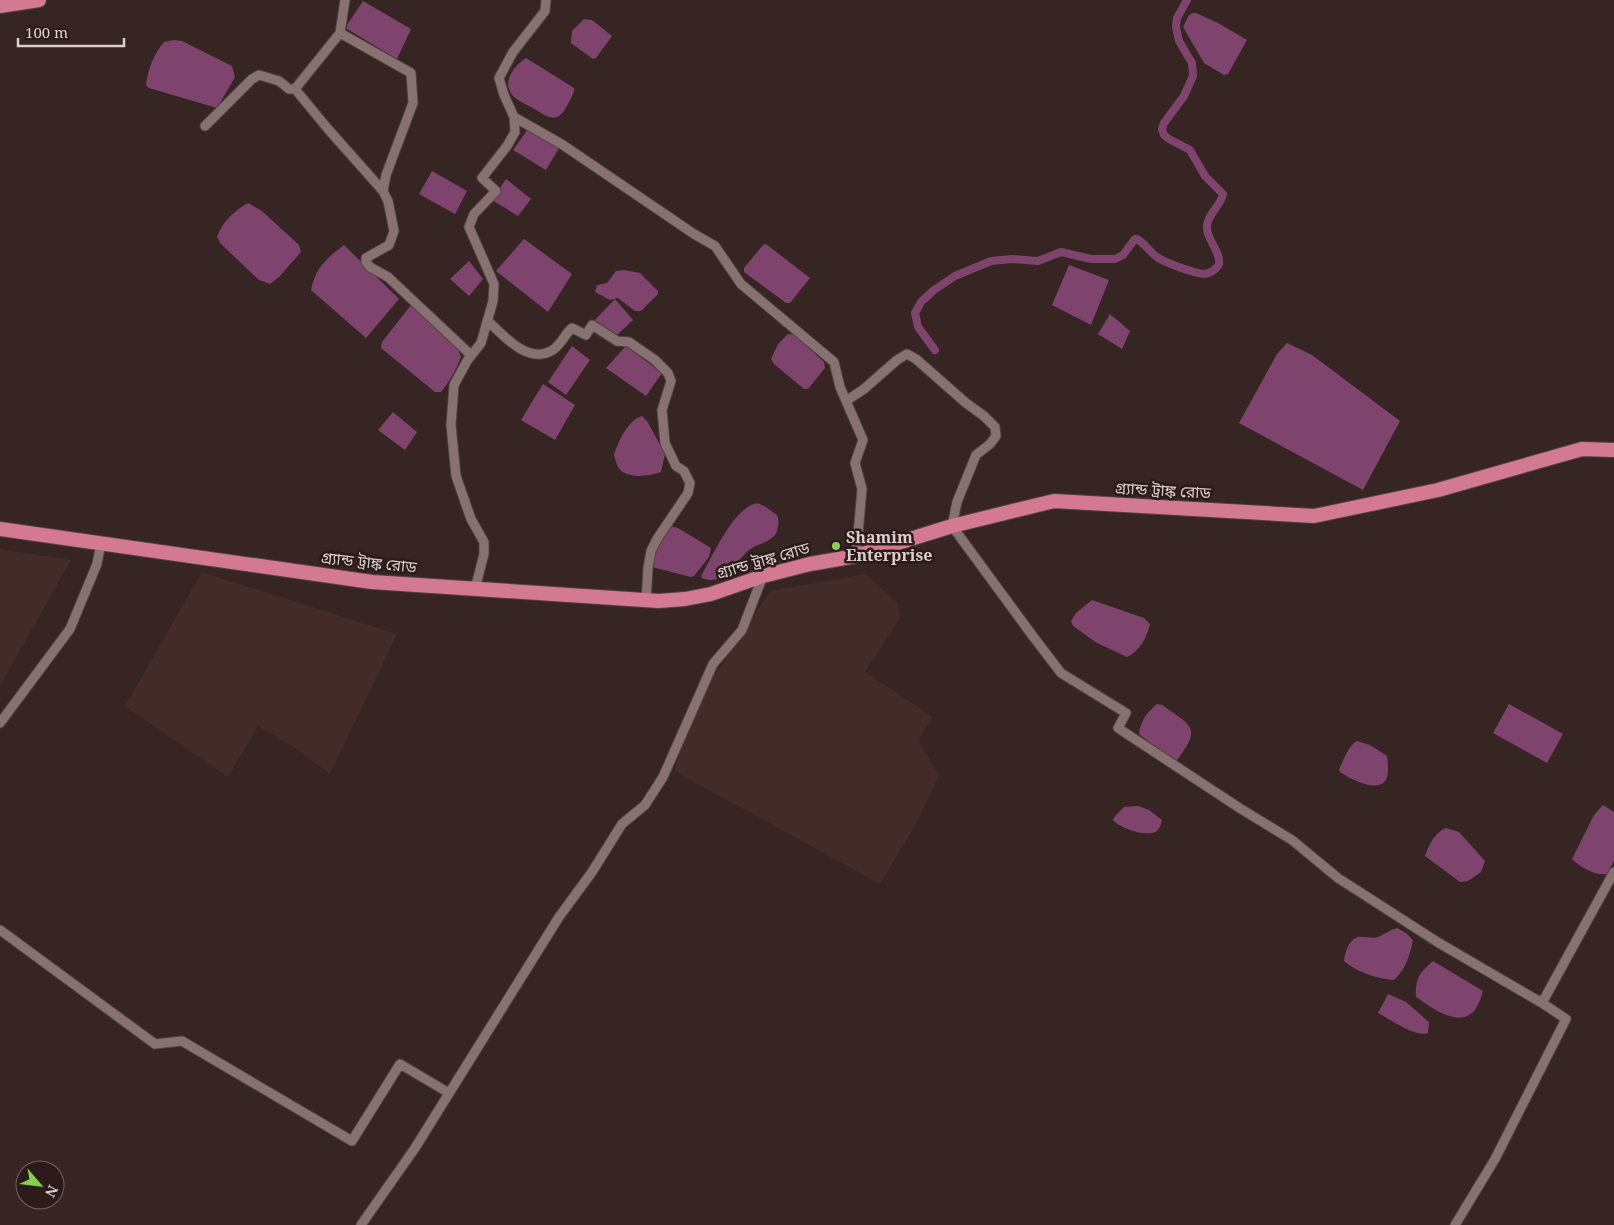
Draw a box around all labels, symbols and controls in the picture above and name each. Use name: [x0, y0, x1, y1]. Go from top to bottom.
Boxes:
scale bar: [18, 15, 124, 47]
text: 100 m: [25, 22, 68, 42]
street label: গ্র্যান্ড ট্রাঙ্ক রোড: [1115, 477, 1212, 504]
place label: Shamim Enterprise: [846, 526, 932, 566]
street label: গ্র্যান্ড ট্রাঙ্ক রোড: [714, 536, 813, 584]
marker: Shamim Enterprise: [830, 540, 842, 552]
street label: গ্র্যান্ড ট্রাঙ্ক রোড: [320, 546, 418, 578]
north arrow: [15, 1160, 65, 1210]
text: N: [41, 1182, 63, 1201]

